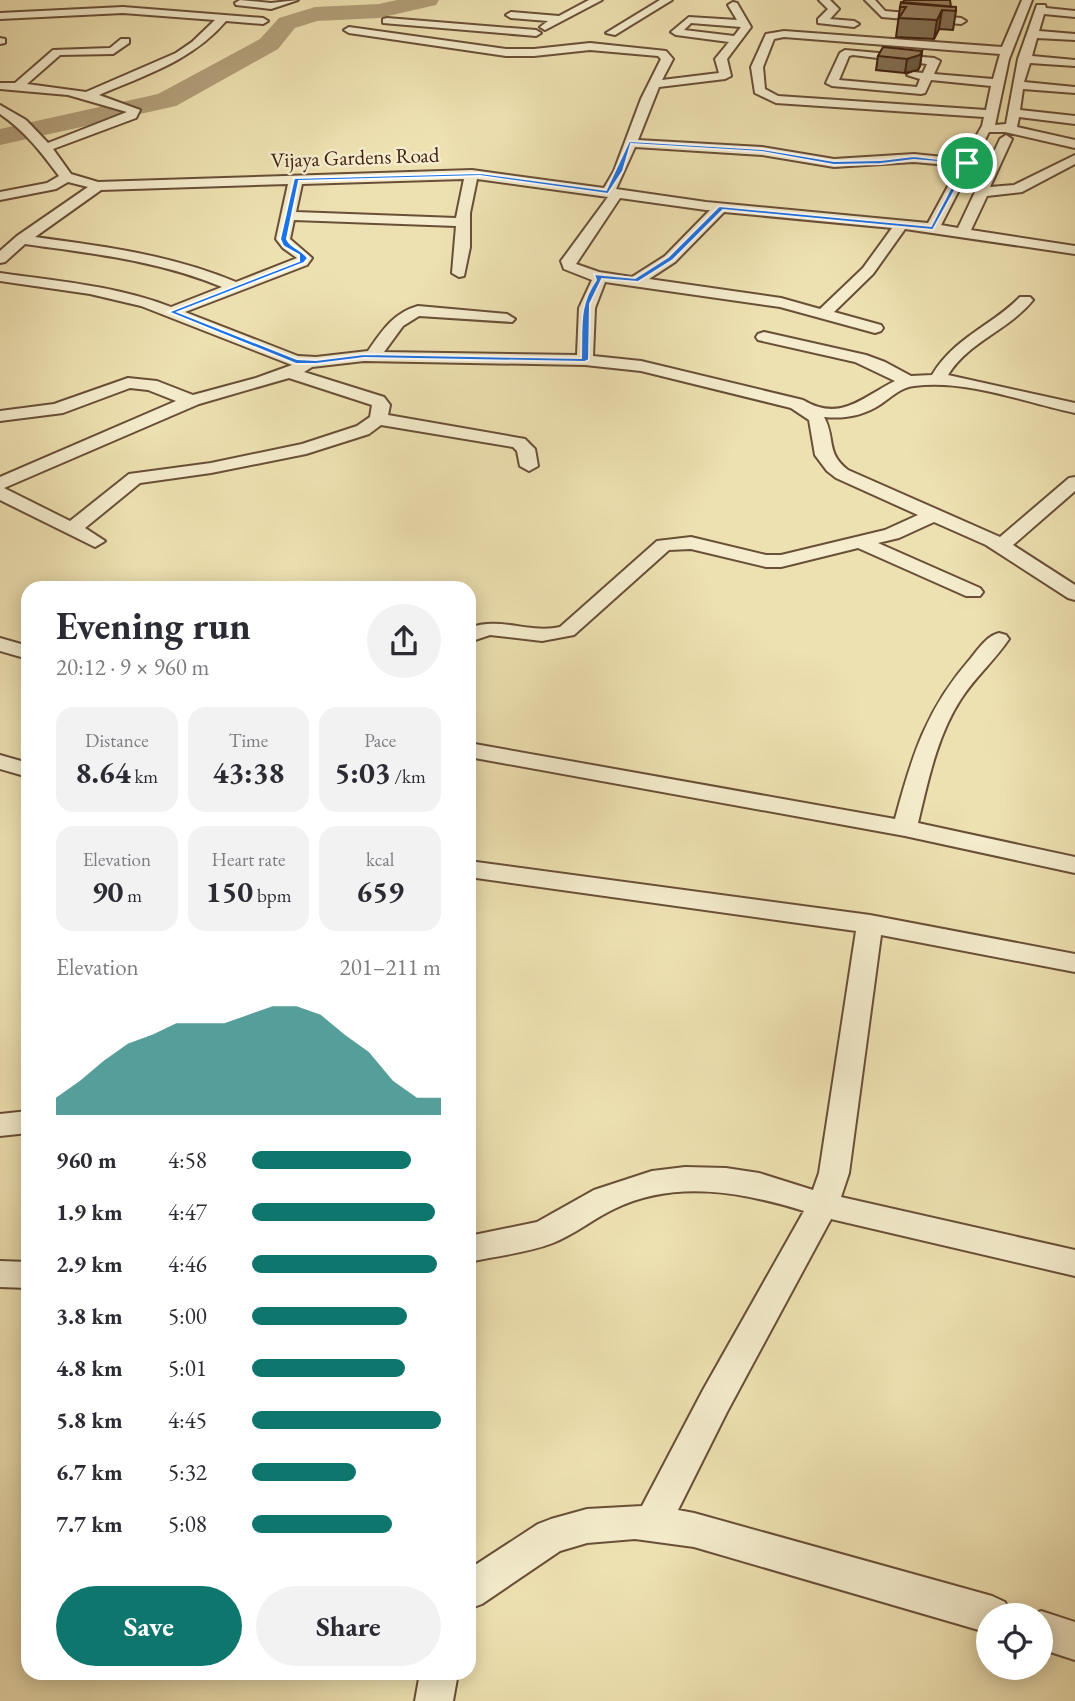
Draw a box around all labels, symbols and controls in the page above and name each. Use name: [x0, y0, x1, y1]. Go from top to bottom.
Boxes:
pin: [937, 133, 997, 193]
street label: Vijaya Gardens Road: [270, 141, 440, 173]
icon: arrive: [948, 144, 986, 182]
text: Evening run: [56, 601, 251, 650]
button: share: [367, 604, 441, 678]
text: 20:12 · 9 × 960 m: [56, 652, 209, 682]
text: Distance: [85, 728, 149, 753]
text: Time: [229, 728, 268, 753]
text: Pace: [364, 728, 396, 753]
text: 8.64: [76, 753, 131, 792]
text: 43:38: [213, 753, 284, 792]
text: 5:03: [335, 753, 391, 792]
text: km: [131, 764, 158, 789]
text: /km: [391, 764, 426, 789]
text: Elevation: [83, 847, 151, 872]
text: Heart rate: [212, 847, 285, 872]
text: kcal: [366, 847, 394, 872]
text: 90: [92, 872, 123, 911]
text: 150: [206, 872, 253, 911]
text: 659: [356, 872, 404, 911]
text: m: [123, 883, 142, 908]
text: bpm: [253, 883, 291, 908]
text: Elevation: [56, 952, 139, 982]
text: 201–211 m: [340, 952, 441, 982]
text: 960 m: [56, 1145, 117, 1175]
text: 4:58: [168, 1145, 207, 1175]
text: 1.9 km: [56, 1197, 123, 1227]
text: 4:47: [168, 1197, 207, 1227]
text: 2.9 km: [56, 1249, 123, 1279]
text: 4:46: [168, 1249, 207, 1279]
text: 3.8 km: [56, 1301, 123, 1331]
text: 5:00: [168, 1301, 207, 1331]
text: 4.8 km: [56, 1353, 123, 1383]
text: 5:01: [168, 1353, 207, 1383]
text: 5.8 km: [56, 1405, 123, 1435]
text: 4:45: [168, 1405, 207, 1435]
text: 6.7 km: [56, 1457, 123, 1487]
text: 5:32: [168, 1457, 207, 1487]
text: 7.7 km: [56, 1509, 123, 1539]
text: 5:08: [168, 1509, 207, 1539]
button: Save: [56, 1586, 242, 1666]
button: Share: [256, 1586, 441, 1666]
map controls: [976, 1603, 1053, 1680]
button: locate: [976, 1603, 1053, 1680]

